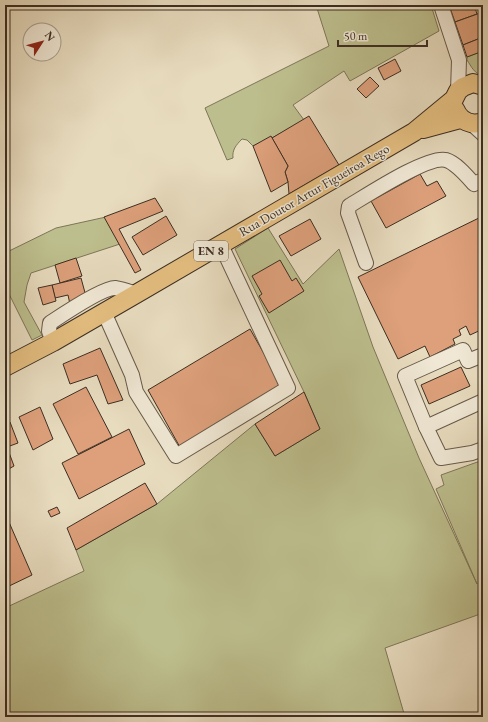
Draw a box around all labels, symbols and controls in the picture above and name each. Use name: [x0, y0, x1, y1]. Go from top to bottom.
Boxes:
north arrow: [22, 22, 62, 62]
scale bar: [338, 22, 427, 48]
text: N: [42, 28, 58, 44]
text: 50 m: [344, 28, 368, 44]
street label: Rua Doutor Artur Figueiroa Rego: [236, 140, 392, 240]
road number: EN 8: [194, 241, 228, 261]

